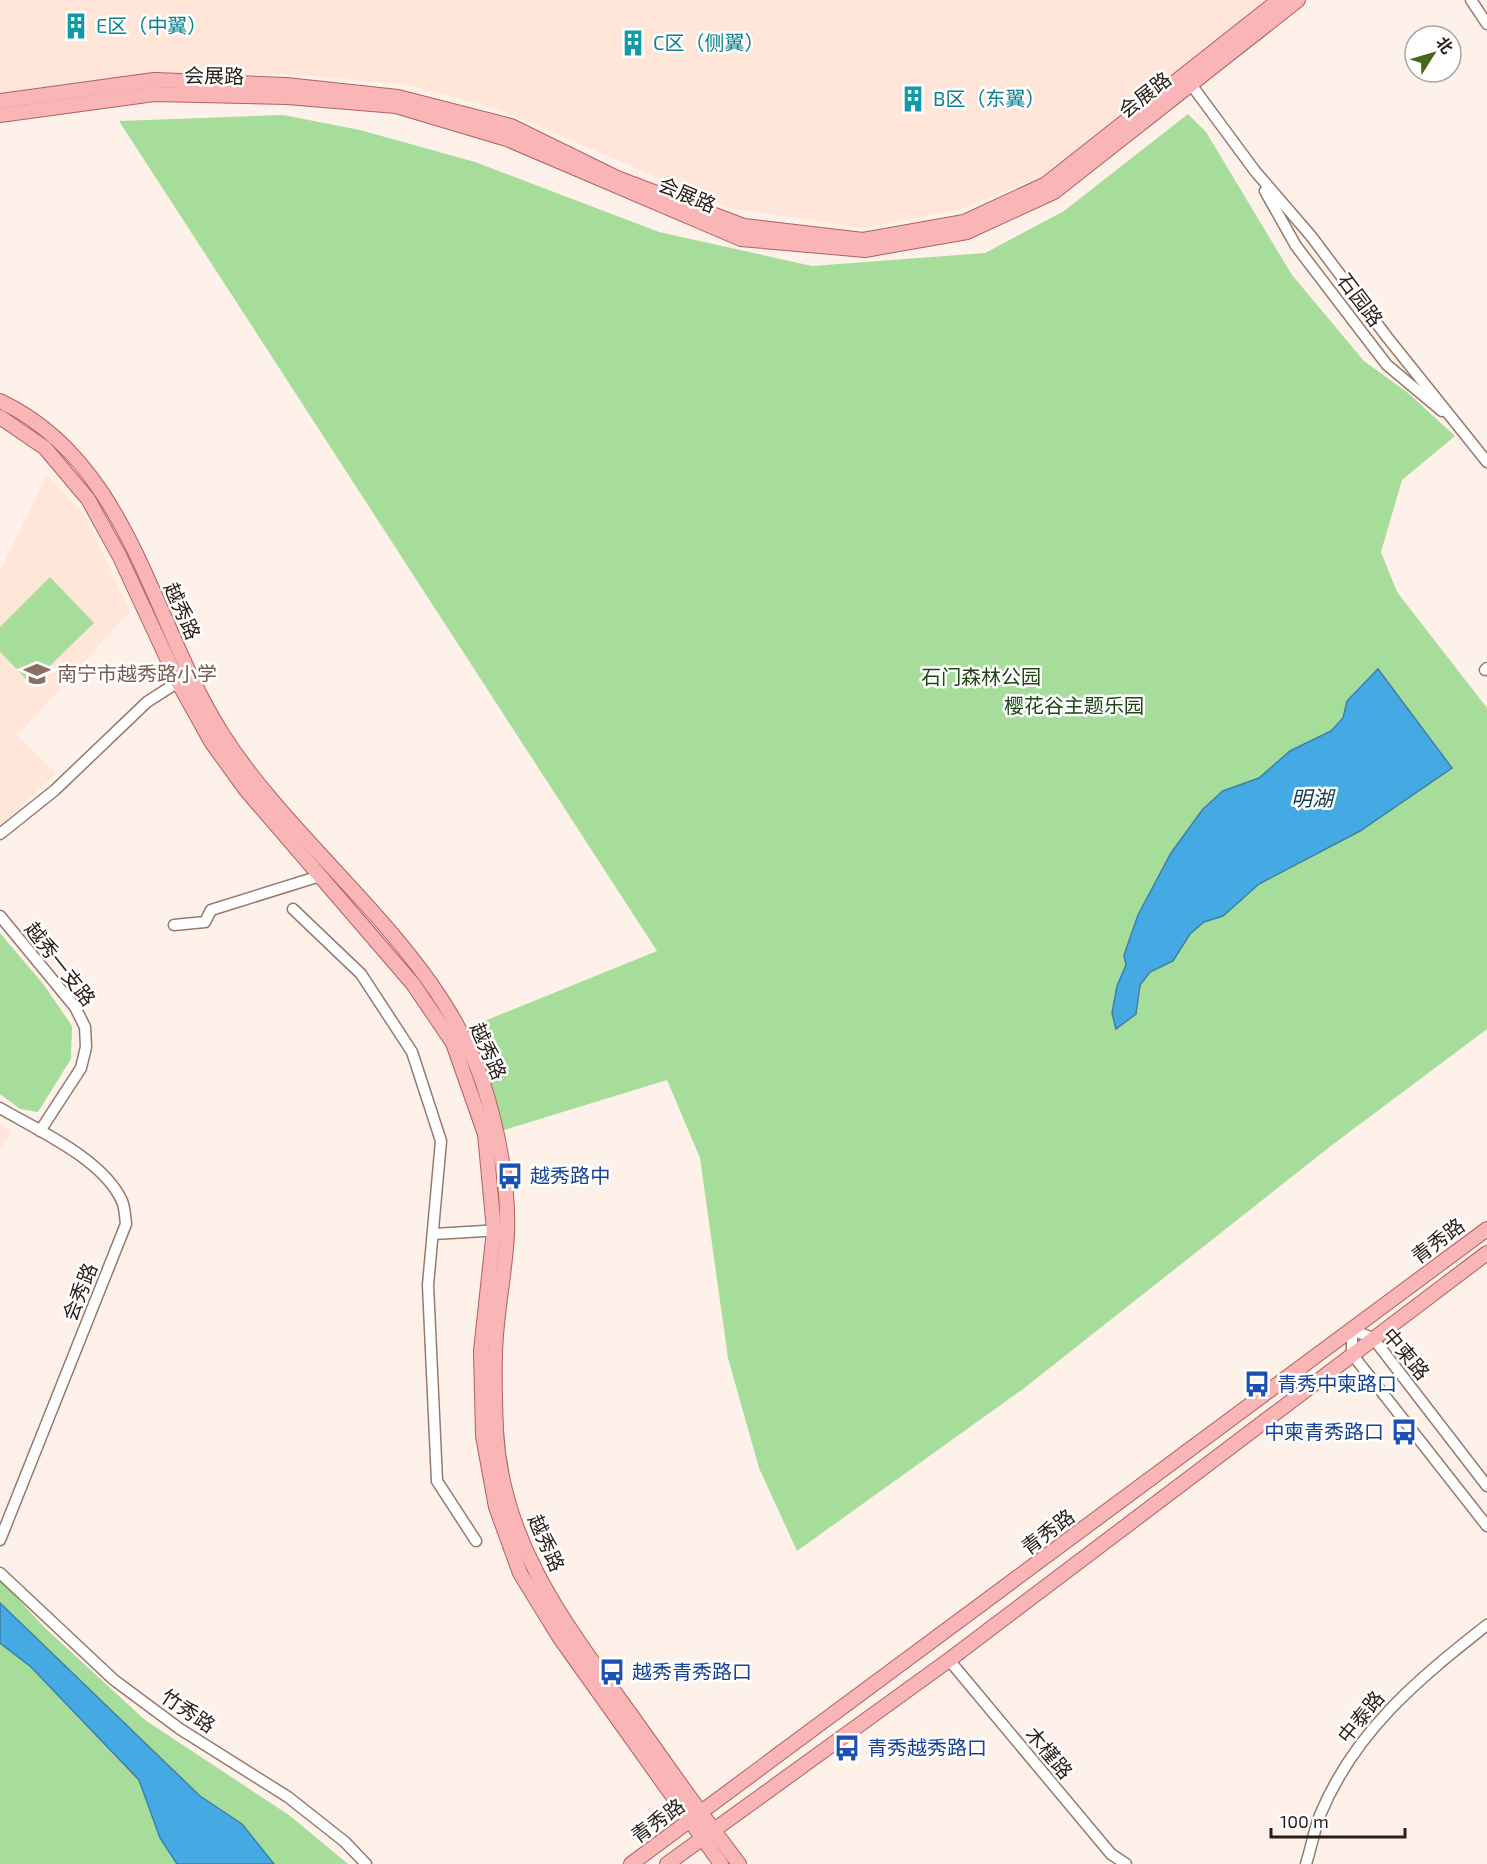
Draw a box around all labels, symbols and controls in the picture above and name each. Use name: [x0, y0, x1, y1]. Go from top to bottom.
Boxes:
building icon: E区（中翼）: [61, 11, 91, 41]
place label: E区（中翼）: [96, 13, 207, 37]
north arrow: [1403, 24, 1463, 84]
building icon: C区（侧翼）: [618, 28, 648, 58]
place label: C区（侧翼）: [653, 30, 764, 54]
text: 北: [1433, 33, 1458, 57]
street label: 会展路: [184, 62, 244, 88]
street label: 会展路: [1113, 66, 1175, 122]
building icon: B区（东翼）: [898, 84, 928, 114]
place label: B区（东翼）: [933, 86, 1045, 110]
street label: 会展路: [655, 171, 720, 217]
street label: 石园路: [1333, 268, 1388, 331]
street label: 越秀路: [160, 578, 206, 643]
school or university icon: 南宁市越秀路小学: [22, 659, 52, 689]
place label: 南宁市越秀路小学: [57, 661, 217, 685]
park label: 石门森林公园: [921, 664, 1041, 688]
park label: 樱花谷主题乐园: [1004, 693, 1144, 717]
water label: 明湖: [1291, 785, 1336, 810]
street label: 越秀一支路: [21, 917, 101, 1010]
street label: 越秀路: [466, 1018, 512, 1083]
bus stop icon: 越秀路中: [495, 1161, 525, 1191]
place label: 越秀路中: [530, 1163, 610, 1187]
street label: 青秀路: [1406, 1213, 1469, 1268]
street label: 会秀路: [57, 1259, 101, 1324]
street label: 中柬路: [1378, 1323, 1435, 1384]
bus stop icon: 青秀中柬路口: [1242, 1369, 1272, 1399]
place label: 青秀中柬路口: [1277, 1371, 1397, 1395]
bus stop icon: 中柬青秀路口: [1389, 1417, 1419, 1447]
place label: 中柬青秀路口: [1264, 1419, 1384, 1443]
street label: 青秀路: [1016, 1504, 1079, 1559]
street label: 越秀路: [524, 1510, 570, 1575]
bus stop icon: 越秀青秀路口: [597, 1657, 627, 1687]
place label: 越秀青秀路口: [632, 1659, 752, 1683]
street label: 竹秀路: [157, 1683, 220, 1737]
street label: 中泰路: [1332, 1686, 1388, 1747]
street label: 木槿路: [1021, 1722, 1078, 1783]
bus stop icon: 青秀越秀路口: [832, 1733, 862, 1763]
place label: 青秀越秀路口: [867, 1735, 987, 1759]
street label: 青秀路: [626, 1793, 689, 1848]
scale bar: [1271, 1801, 1404, 1839]
text: 100 m: [1280, 1810, 1329, 1832]

